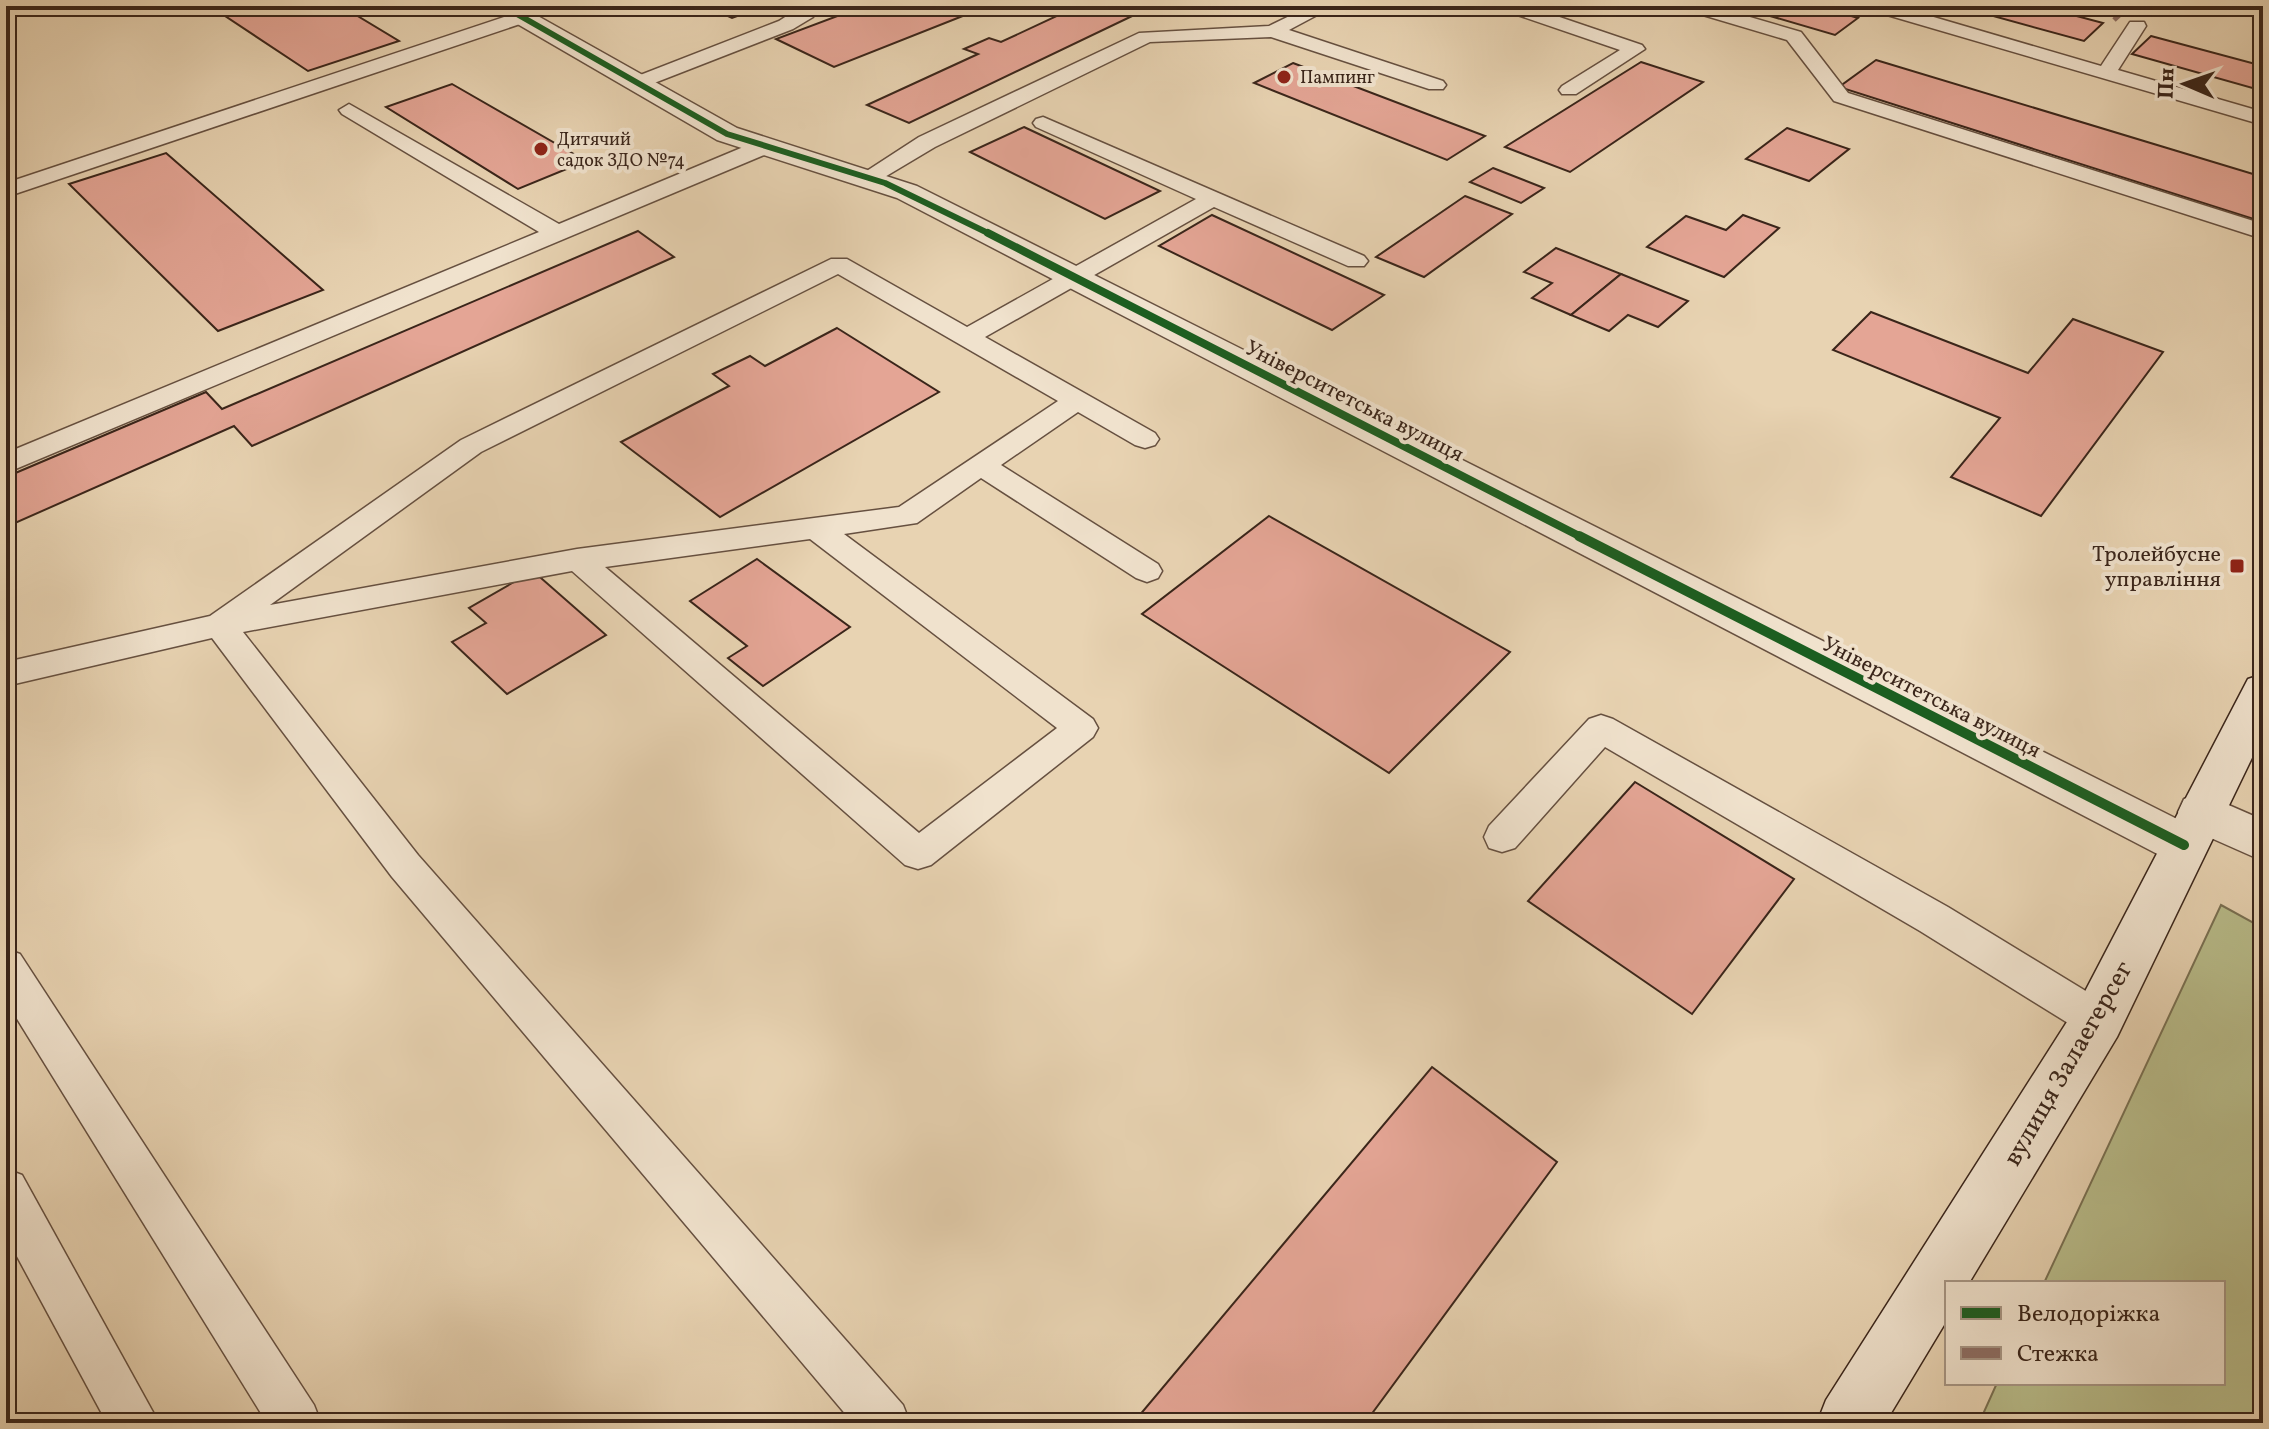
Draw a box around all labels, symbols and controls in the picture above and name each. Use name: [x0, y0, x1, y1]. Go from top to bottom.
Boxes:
north arrow: [2145, 44, 2225, 124]
place label: Пампинг: [1300, 66, 1375, 91]
text: Пн: [2151, 67, 2184, 100]
marker: Пампинг: [1275, 68, 1293, 86]
place label: Дитячий садок ЗДО №74: [557, 128, 685, 174]
marker: Дитячий садок ЗДО №74: [532, 140, 550, 158]
street label: Університетська вулиця: [1239, 333, 1469, 471]
place label: Тролейбусне управління: [2092, 540, 2221, 596]
marker: Тролейбусне управління: [2228, 557, 2246, 575]
street label: Університетська вулиця: [1816, 629, 2046, 767]
street label: вулиця Залаегерсег: [1995, 955, 2142, 1173]
legend: [1945, 1281, 2225, 1385]
text: Велодоріжка: [2017, 1298, 2160, 1332]
text: Стежка: [2017, 1338, 2099, 1372]

